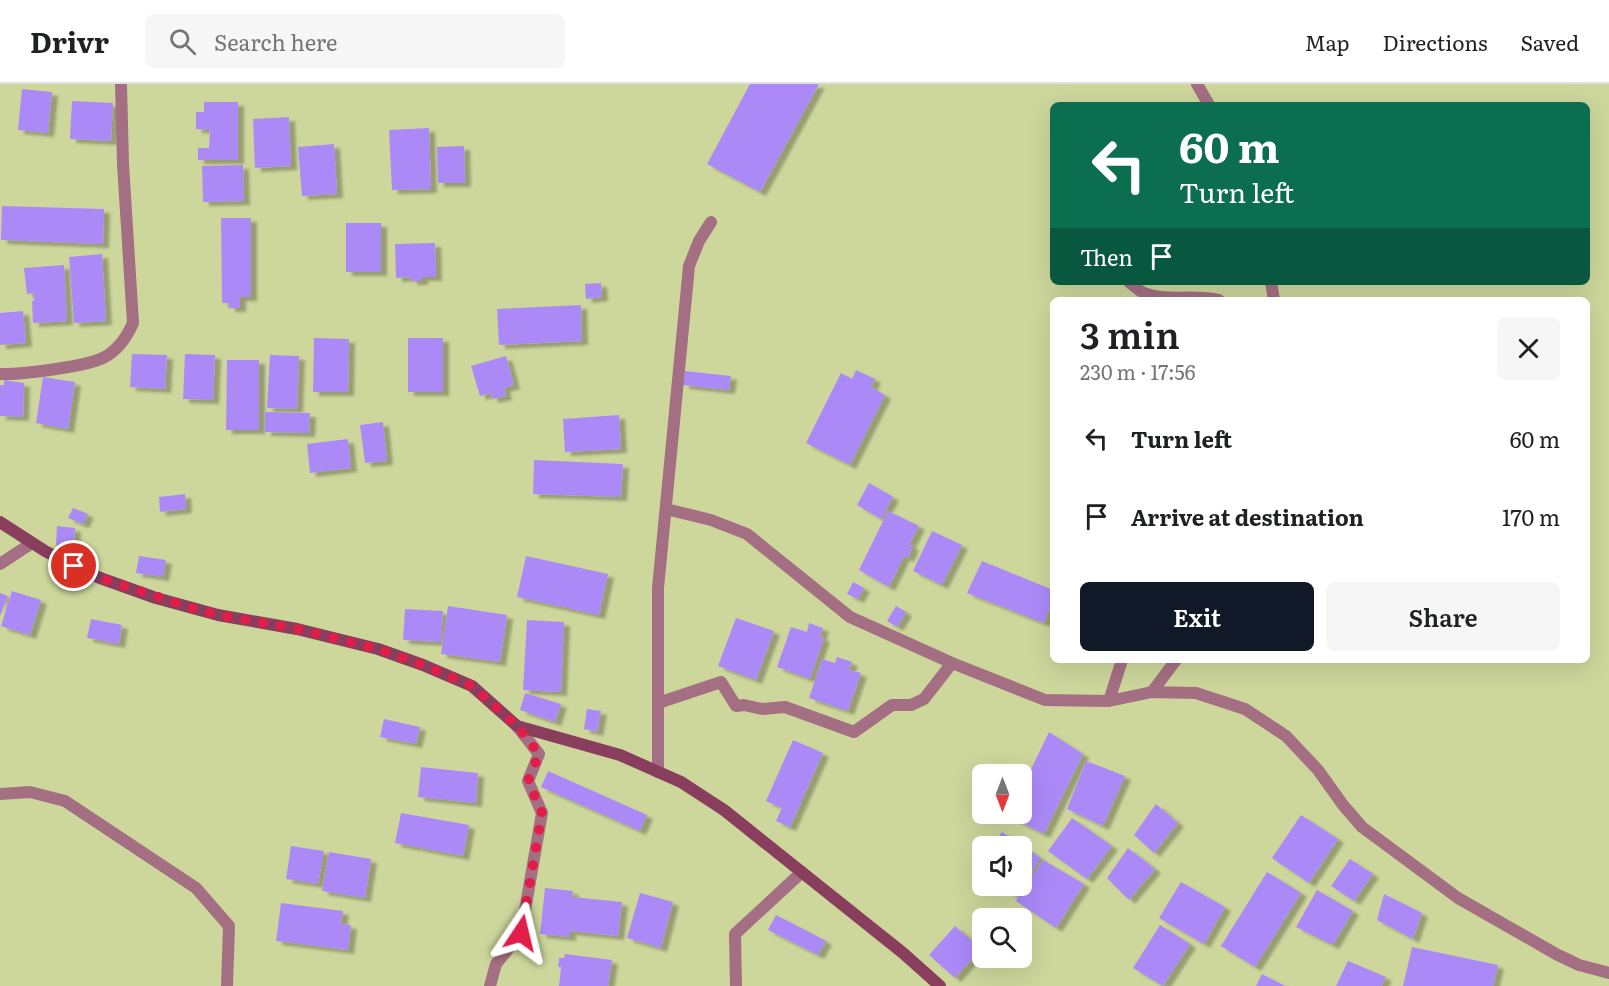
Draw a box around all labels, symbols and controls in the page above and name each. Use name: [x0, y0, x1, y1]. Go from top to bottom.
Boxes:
search box: [145, 14, 565, 68]
text: Drivr: [30, 20, 109, 62]
icon: search: [166, 25, 199, 58]
text: Search here: [214, 25, 337, 58]
text: Map: [1305, 26, 1350, 57]
text: Directions: [1383, 26, 1488, 57]
text: Saved: [1521, 26, 1579, 57]
text: 60 m: [1179, 114, 1280, 176]
icon: left: [1080, 126, 1158, 204]
text: Turn left: [1179, 171, 1294, 211]
text: Then: [1080, 240, 1133, 273]
icon: arrive: [1145, 240, 1178, 273]
text: 3 min: [1080, 307, 1180, 360]
button: close: [1497, 317, 1560, 380]
text: 230 m · 17:56: [1080, 356, 1195, 386]
icon: left: [1080, 422, 1113, 455]
text: Turn left: [1131, 422, 1232, 455]
text: 60 m: [1510, 422, 1560, 455]
icon: arrive: [1080, 500, 1113, 533]
text: Arrive at destination: [1131, 500, 1364, 533]
text: 170 m: [1502, 500, 1560, 533]
pin: [48, 540, 99, 591]
icon: arrive: [57, 549, 90, 582]
button: Exit: [1080, 582, 1314, 651]
button: Share: [1326, 582, 1560, 651]
north arrow: [972, 764, 1032, 824]
map controls: [972, 764, 1032, 968]
button: sound: [972, 836, 1032, 896]
position arrow: [489, 901, 553, 965]
button: search: [972, 908, 1032, 968]

